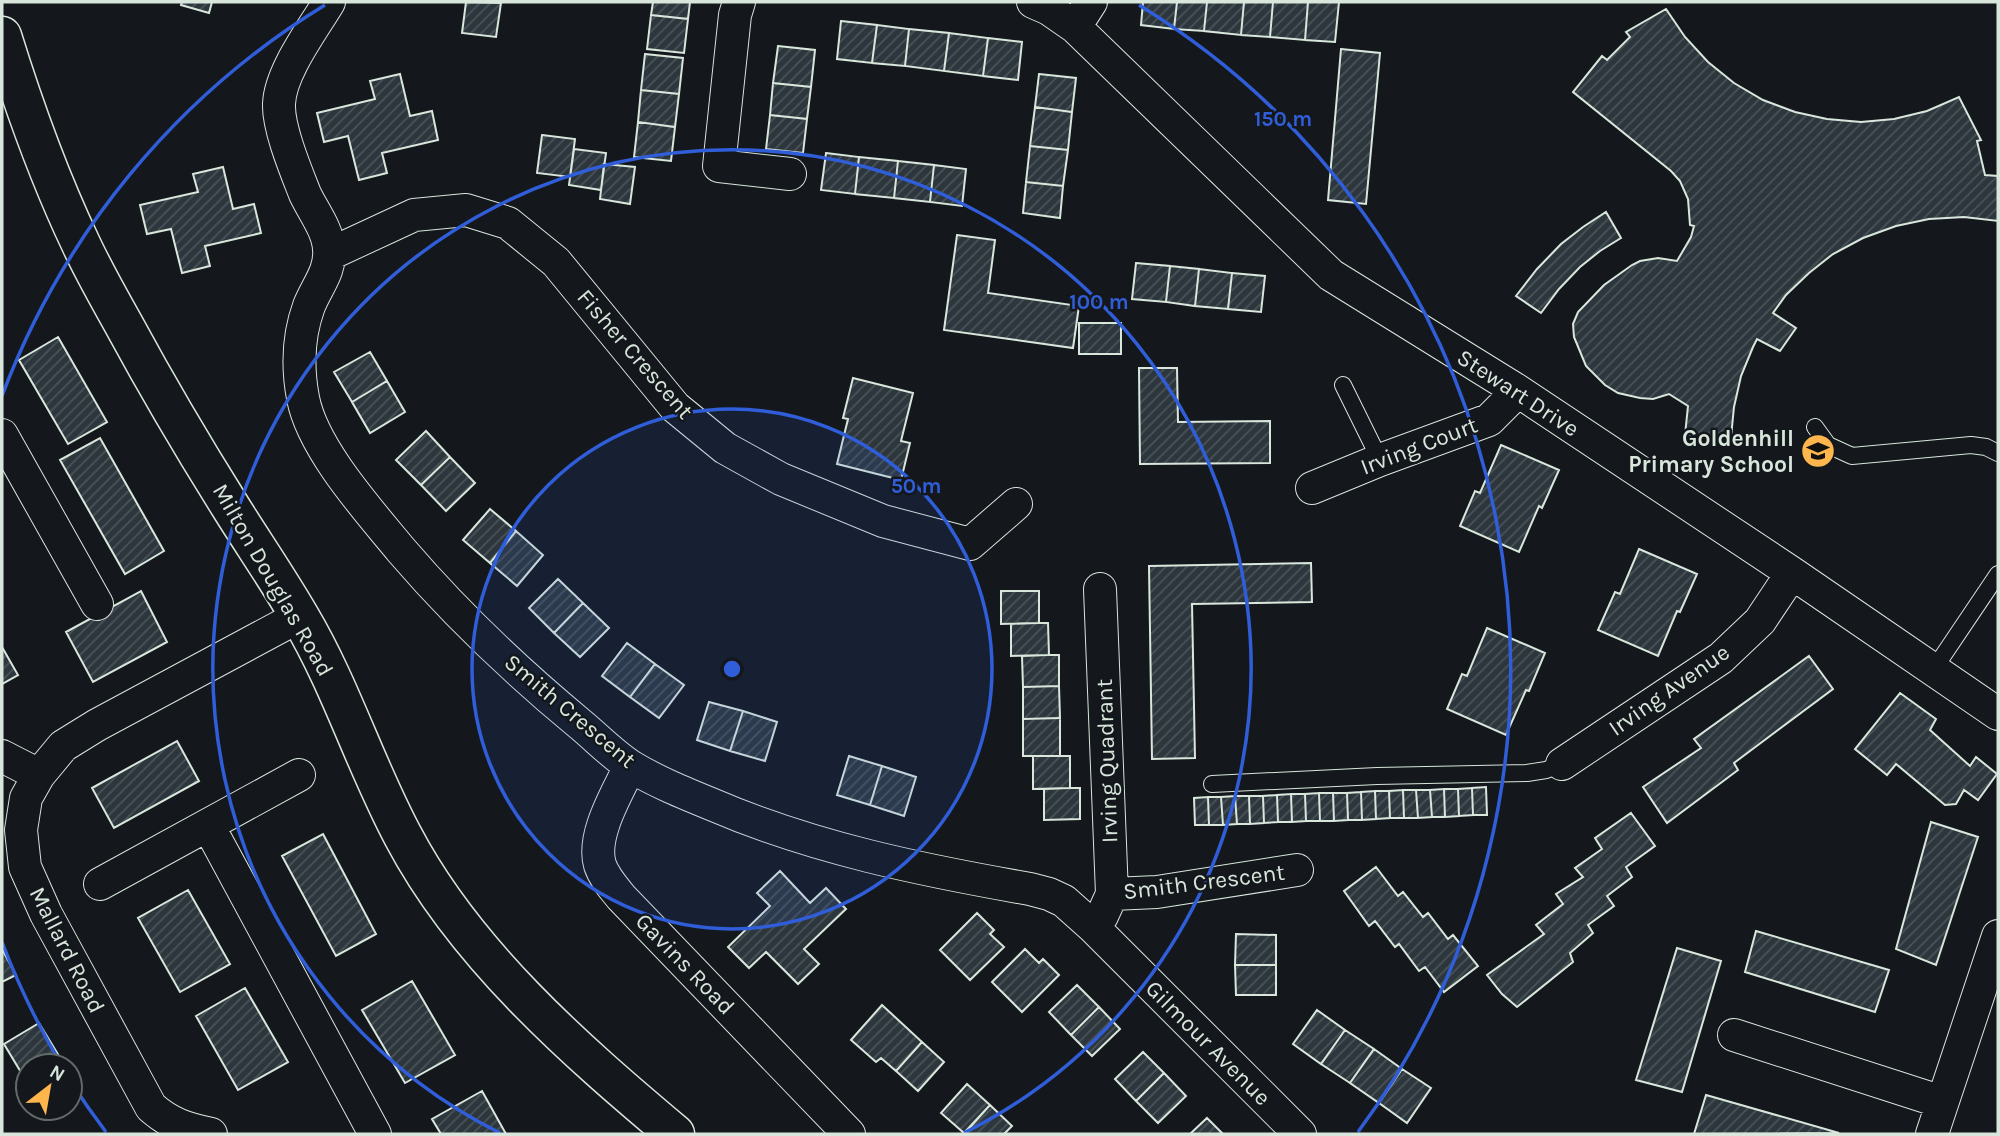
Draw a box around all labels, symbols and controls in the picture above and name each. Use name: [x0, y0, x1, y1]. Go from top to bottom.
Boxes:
text: 150 m: [1254, 107, 1312, 131]
street label: Fisher Crescent: [571, 284, 699, 425]
text: 100 m: [1069, 290, 1129, 314]
street label: Stewart Drive: [1452, 344, 1584, 442]
street label: Irving Court: [1357, 411, 1482, 481]
place label: Goldenhill Primary School: [1628, 425, 1794, 478]
school or university icon: Goldenhill Primary School: [1799, 432, 1837, 470]
text: 50 m: [891, 474, 941, 498]
street label: Milton Douglas Road: [207, 479, 339, 681]
street label: Irving Avenue: [1603, 638, 1735, 742]
street label: Smith Crescent: [499, 648, 641, 774]
centre of rings: [720, 657, 744, 681]
street label: Irving Quadrant: [1091, 678, 1123, 844]
street label: Smith Crescent: [1122, 859, 1287, 905]
street label: Mallard Road: [24, 882, 110, 1018]
street label: Gavins Road: [630, 908, 740, 1020]
street label: Gilmour Avenue: [1140, 975, 1276, 1111]
north arrow: [14, 1052, 84, 1122]
text: N: [46, 1060, 69, 1086]

